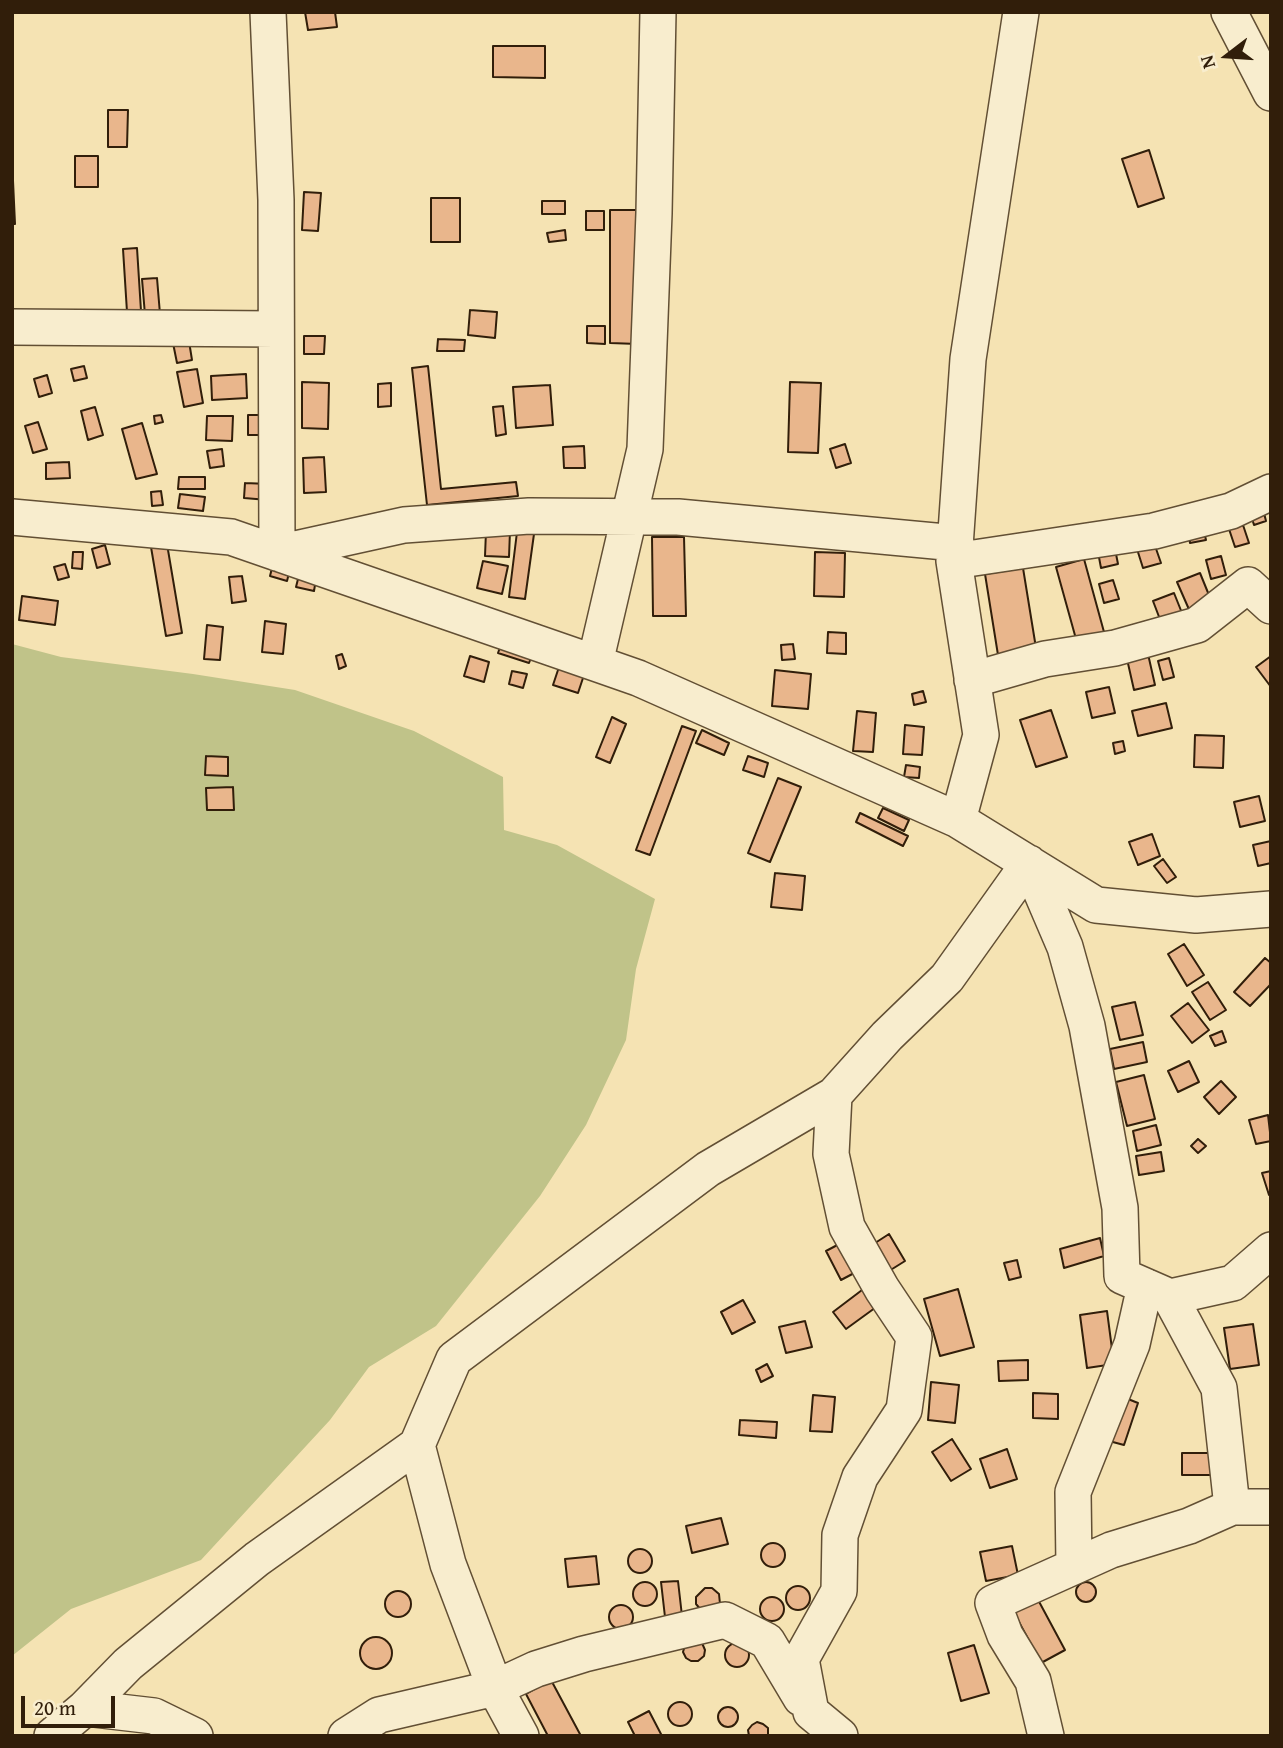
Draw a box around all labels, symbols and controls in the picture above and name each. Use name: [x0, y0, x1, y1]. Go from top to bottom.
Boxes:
north arrow: [1192, 21, 1262, 91]
text: N: [1192, 52, 1222, 72]
scale bar: [24, 1682, 119, 1726]
text: 20 m: [34, 1692, 76, 1723]

